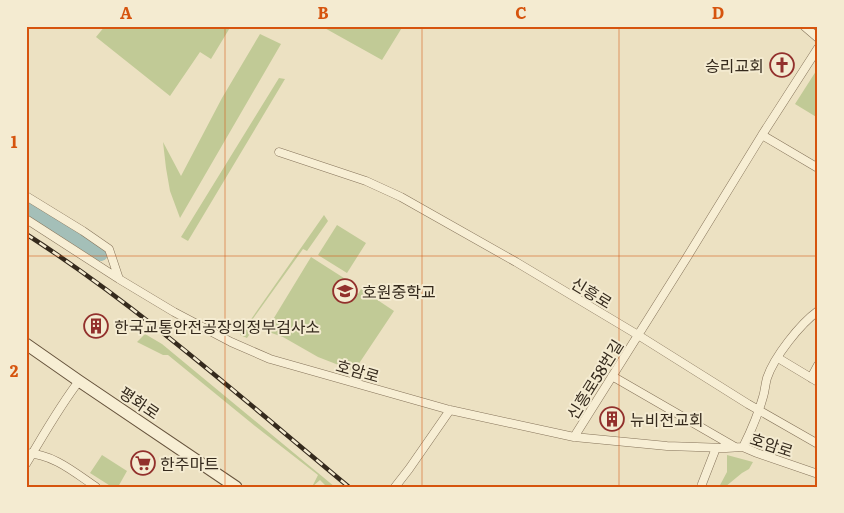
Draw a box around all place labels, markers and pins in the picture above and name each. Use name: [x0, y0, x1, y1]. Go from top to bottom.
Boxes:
church icon: 승리교회: [769, 52, 795, 78]
place label: 승리교회: [705, 53, 764, 77]
school or university icon: 호원중학교: [332, 278, 358, 304]
place label: 호원중학교: [362, 279, 436, 303]
building icon: 한국교통안전공장의정부검사소: [83, 313, 109, 339]
place label: 한국교통안전공장의정부검사소: [114, 314, 320, 338]
building icon: 뉴비전교회: [599, 406, 625, 432]
place label: 뉴비전교회: [630, 407, 704, 431]
supermarket icon: 한주마트: [130, 450, 156, 476]
place label: 한주마트: [160, 451, 219, 475]

